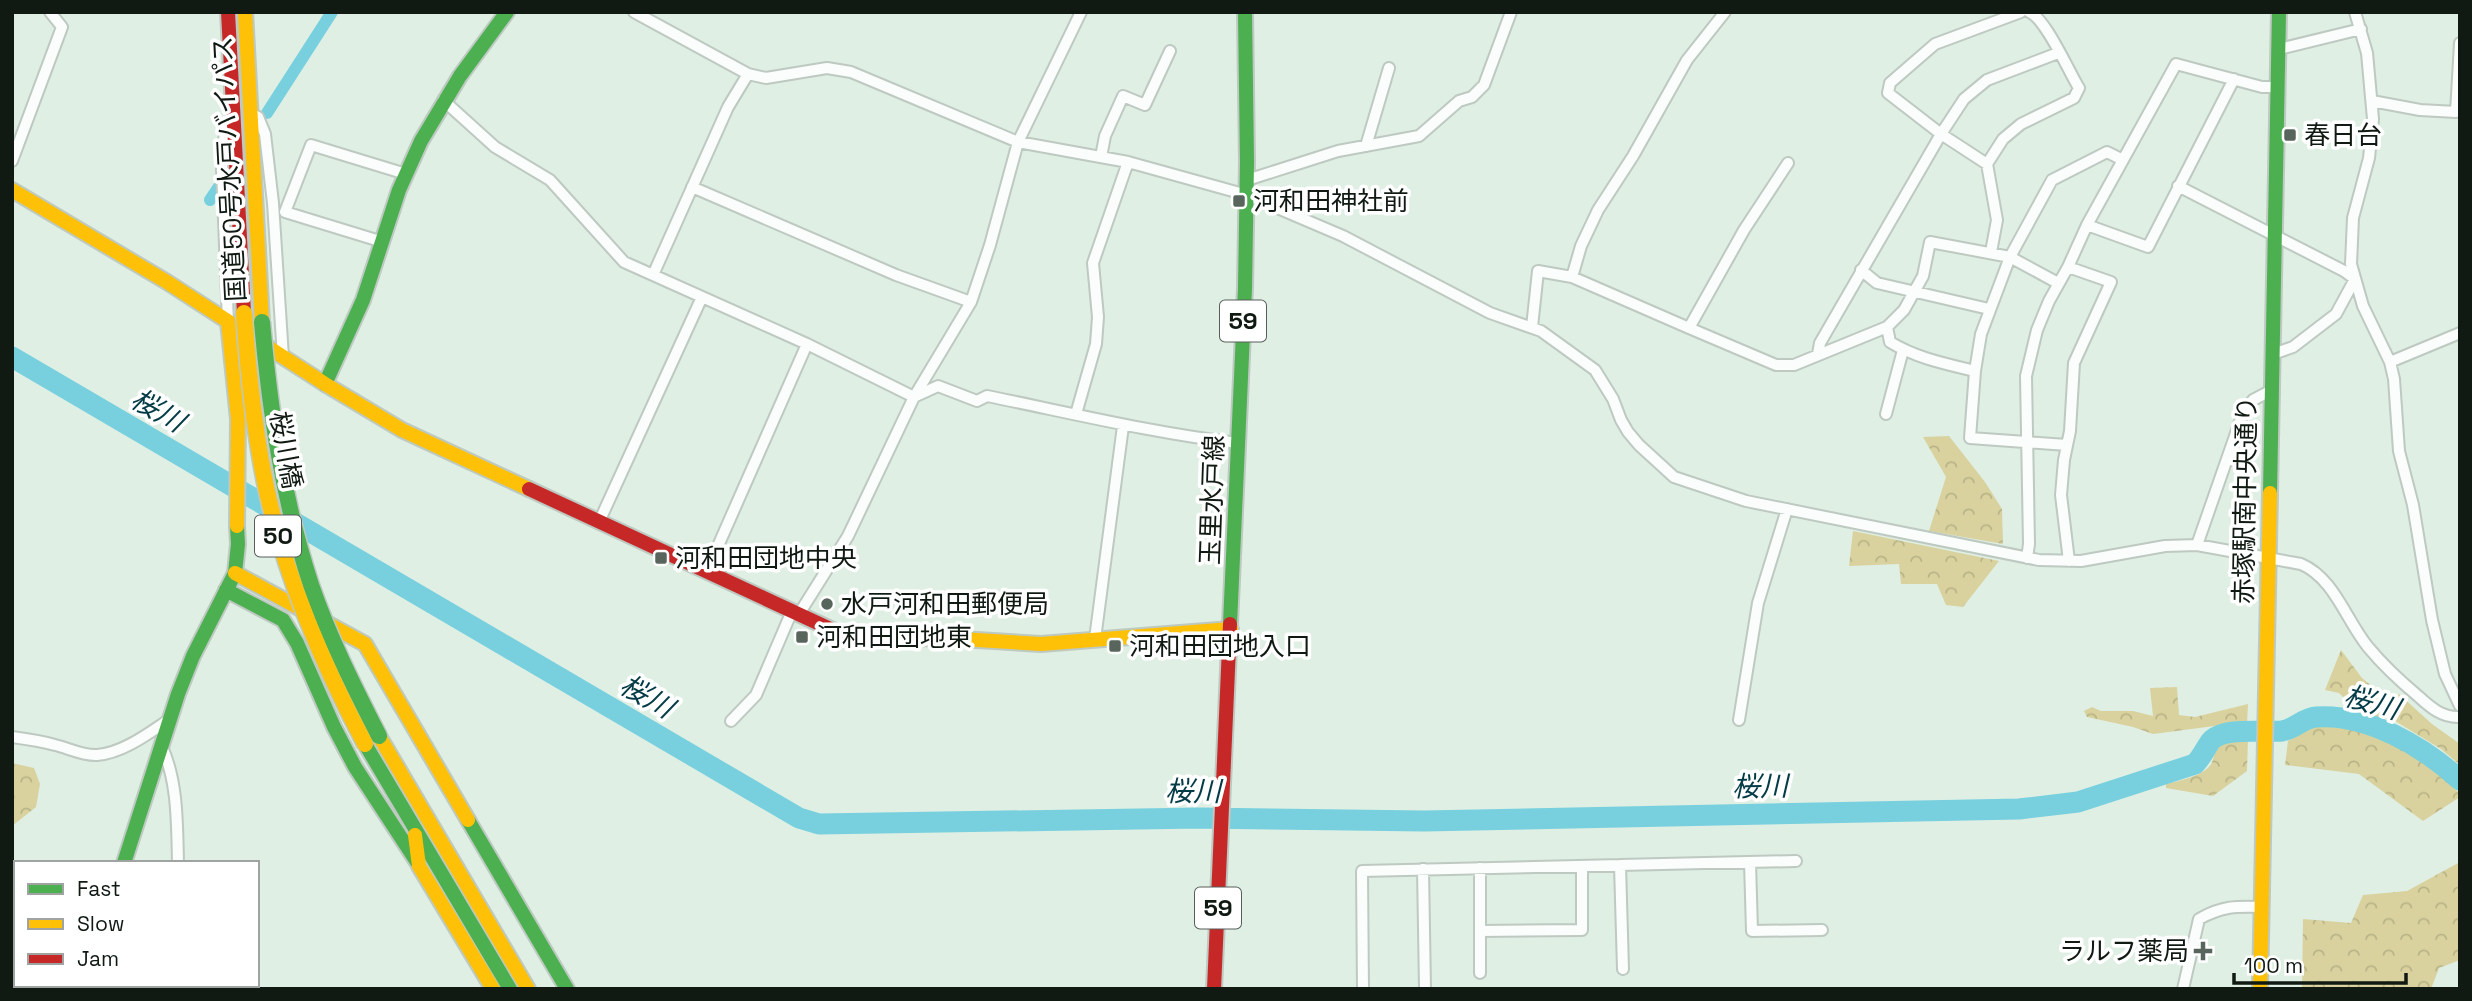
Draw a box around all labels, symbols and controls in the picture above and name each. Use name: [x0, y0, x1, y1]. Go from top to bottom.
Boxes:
street label: 国道50号水戸バイパス: [205, 35, 253, 303]
place label: 春日台: [2304, 118, 2382, 152]
marker: 春日台: [2282, 127, 2298, 143]
place label: 河和田神社前: [1253, 184, 1409, 218]
marker: 河和田神社前: [1231, 193, 1247, 209]
road number: 59: [1220, 300, 1266, 342]
water label: 桜川: [125, 380, 194, 441]
street label: 赤塚駅南中央通り: [2226, 396, 2264, 604]
street label: 桜川橋: [262, 409, 310, 491]
street label: 玉里水戸線: [1193, 434, 1231, 566]
road number: 50: [255, 516, 301, 556]
place label: 河和田団地中央: [675, 541, 857, 575]
marker: 河和田団地中央: [653, 550, 669, 566]
place label: 水戸河和田郵便局: [841, 587, 1049, 621]
marker: 水戸河和田郵便局: [819, 596, 835, 612]
place label: 河和田団地東: [816, 620, 972, 654]
marker: 河和田団地東: [794, 629, 810, 645]
place label: 河和田団地入口: [1129, 629, 1311, 663]
marker: 河和田団地入口: [1107, 638, 1123, 654]
water label: 桜川: [614, 666, 683, 727]
water label: 桜川: [2340, 677, 2407, 728]
water label: 桜川: [1732, 767, 1791, 804]
water label: 桜川: [1165, 773, 1224, 809]
legend: [14, 861, 259, 987]
text: Fast: [77, 875, 121, 902]
road number: 59: [1195, 888, 1241, 928]
text: Slow: [77, 910, 125, 937]
place label: ラルフ薬局: [2059, 934, 2189, 968]
scale bar: [2234, 942, 2406, 986]
marker: ラルフ薬局: [2195, 943, 2211, 959]
text: Jam: [77, 945, 119, 972]
text: 100 m: [2244, 952, 2303, 979]

